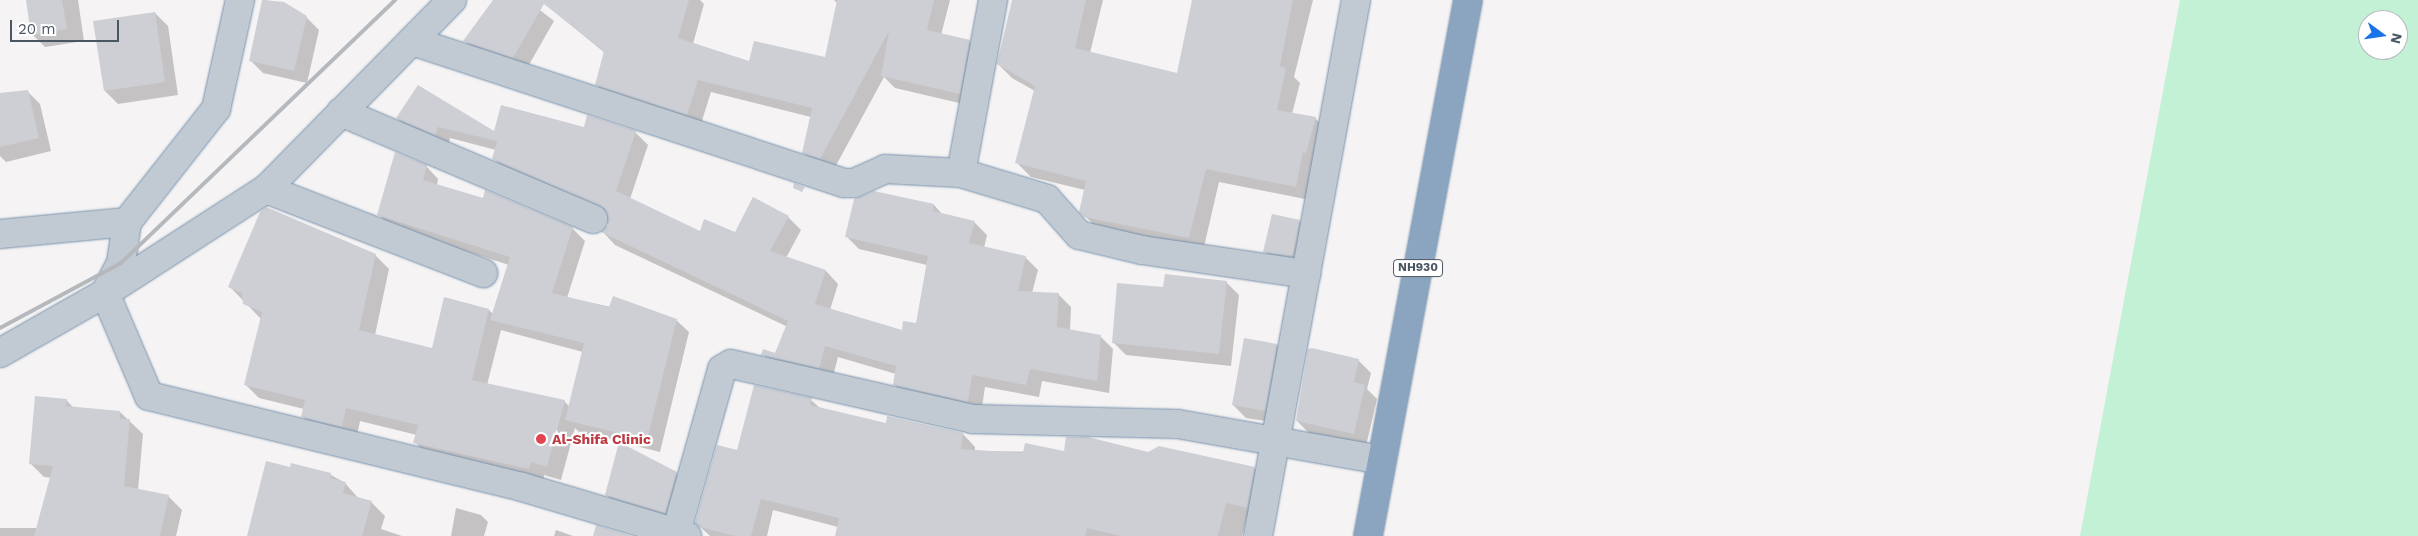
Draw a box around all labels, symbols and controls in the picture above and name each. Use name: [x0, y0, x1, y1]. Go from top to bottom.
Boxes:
scale bar: [12, 10, 121, 42]
north arrow: [2358, 10, 2408, 60]
text: 20 m: [18, 20, 56, 38]
text: N: [2388, 31, 2406, 45]
road number: NH930: [1393, 258, 1443, 278]
place label: Al-Shifa Clinic: [552, 431, 651, 447]
marker: Al-Shifa Clinic: [534, 432, 548, 446]

